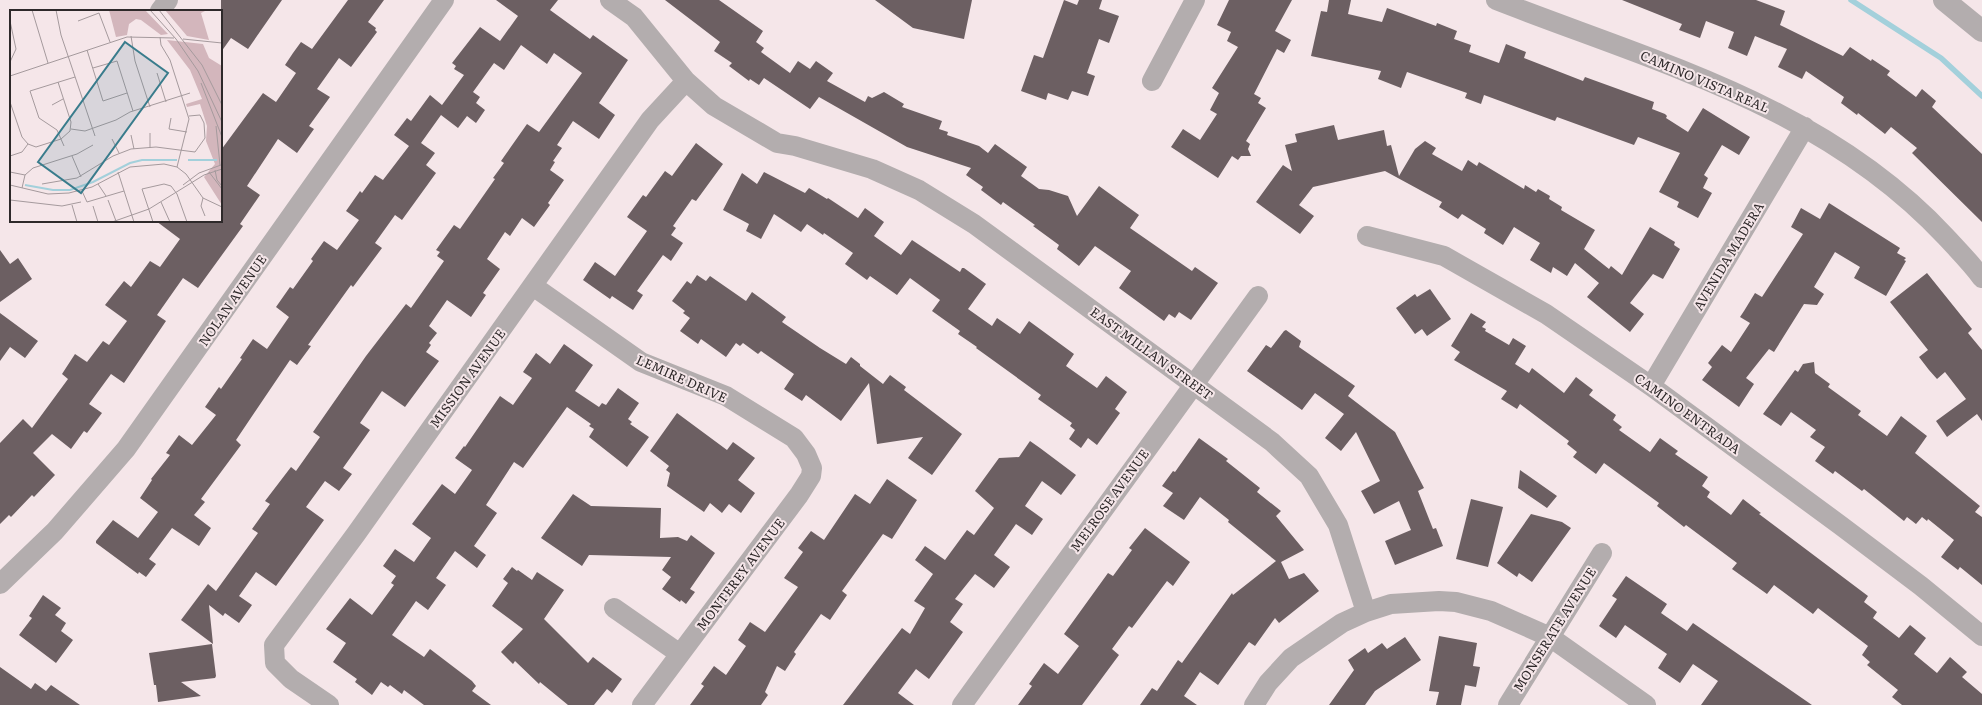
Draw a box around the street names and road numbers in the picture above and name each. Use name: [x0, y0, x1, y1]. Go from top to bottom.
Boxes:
street label: CAMINO VISTA REAL: [1638, 45, 1772, 117]
street label: AVENIDA MADERA: [1688, 198, 1768, 314]
street label: NOLAN AVENUE: [193, 250, 271, 350]
street label: EAST MILLAN STREET: [1087, 302, 1218, 404]
street label: MISSION AVENUE: [425, 325, 509, 431]
street label: LEMIRE DRIVE: [633, 349, 731, 407]
street label: CAMINO ENTRADA: [1631, 368, 1745, 458]
street label: MELROSE AVENUE: [1065, 445, 1153, 555]
street label: MONTEREY AVENUE: [691, 514, 789, 634]
street label: MONSERATE AVENUE: [1508, 563, 1600, 695]

